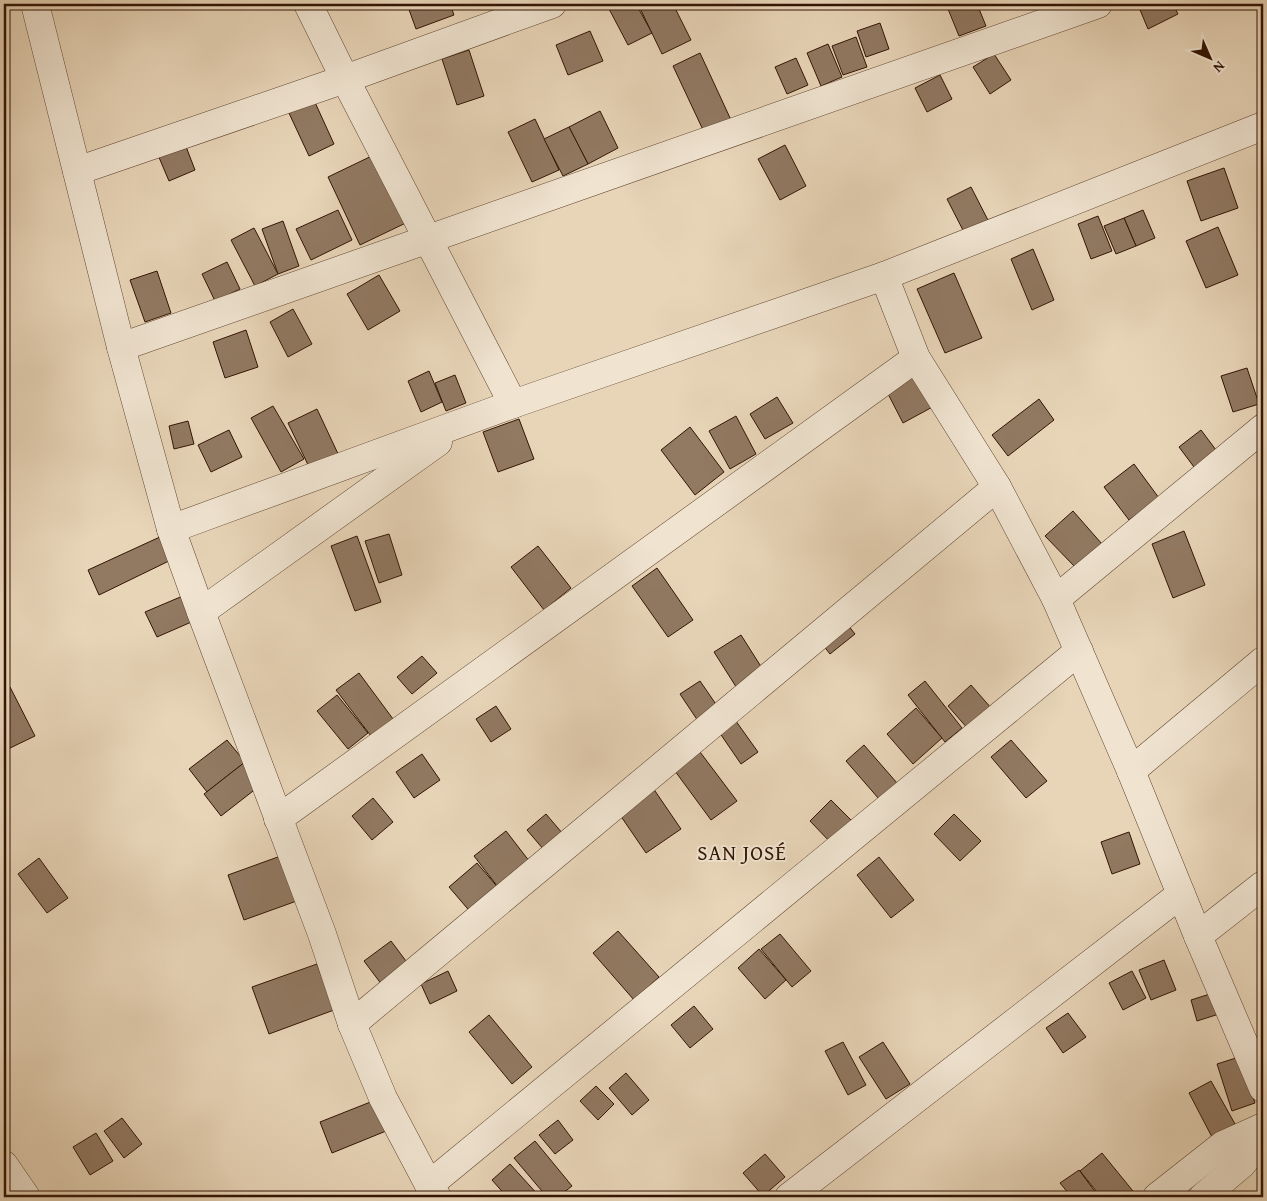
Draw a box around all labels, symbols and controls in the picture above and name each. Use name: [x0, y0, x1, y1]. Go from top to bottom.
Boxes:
north arrow: [1184, 32, 1234, 82]
text: N: [1208, 57, 1230, 78]
district label: SAN JOSÉ: [697, 837, 787, 868]

